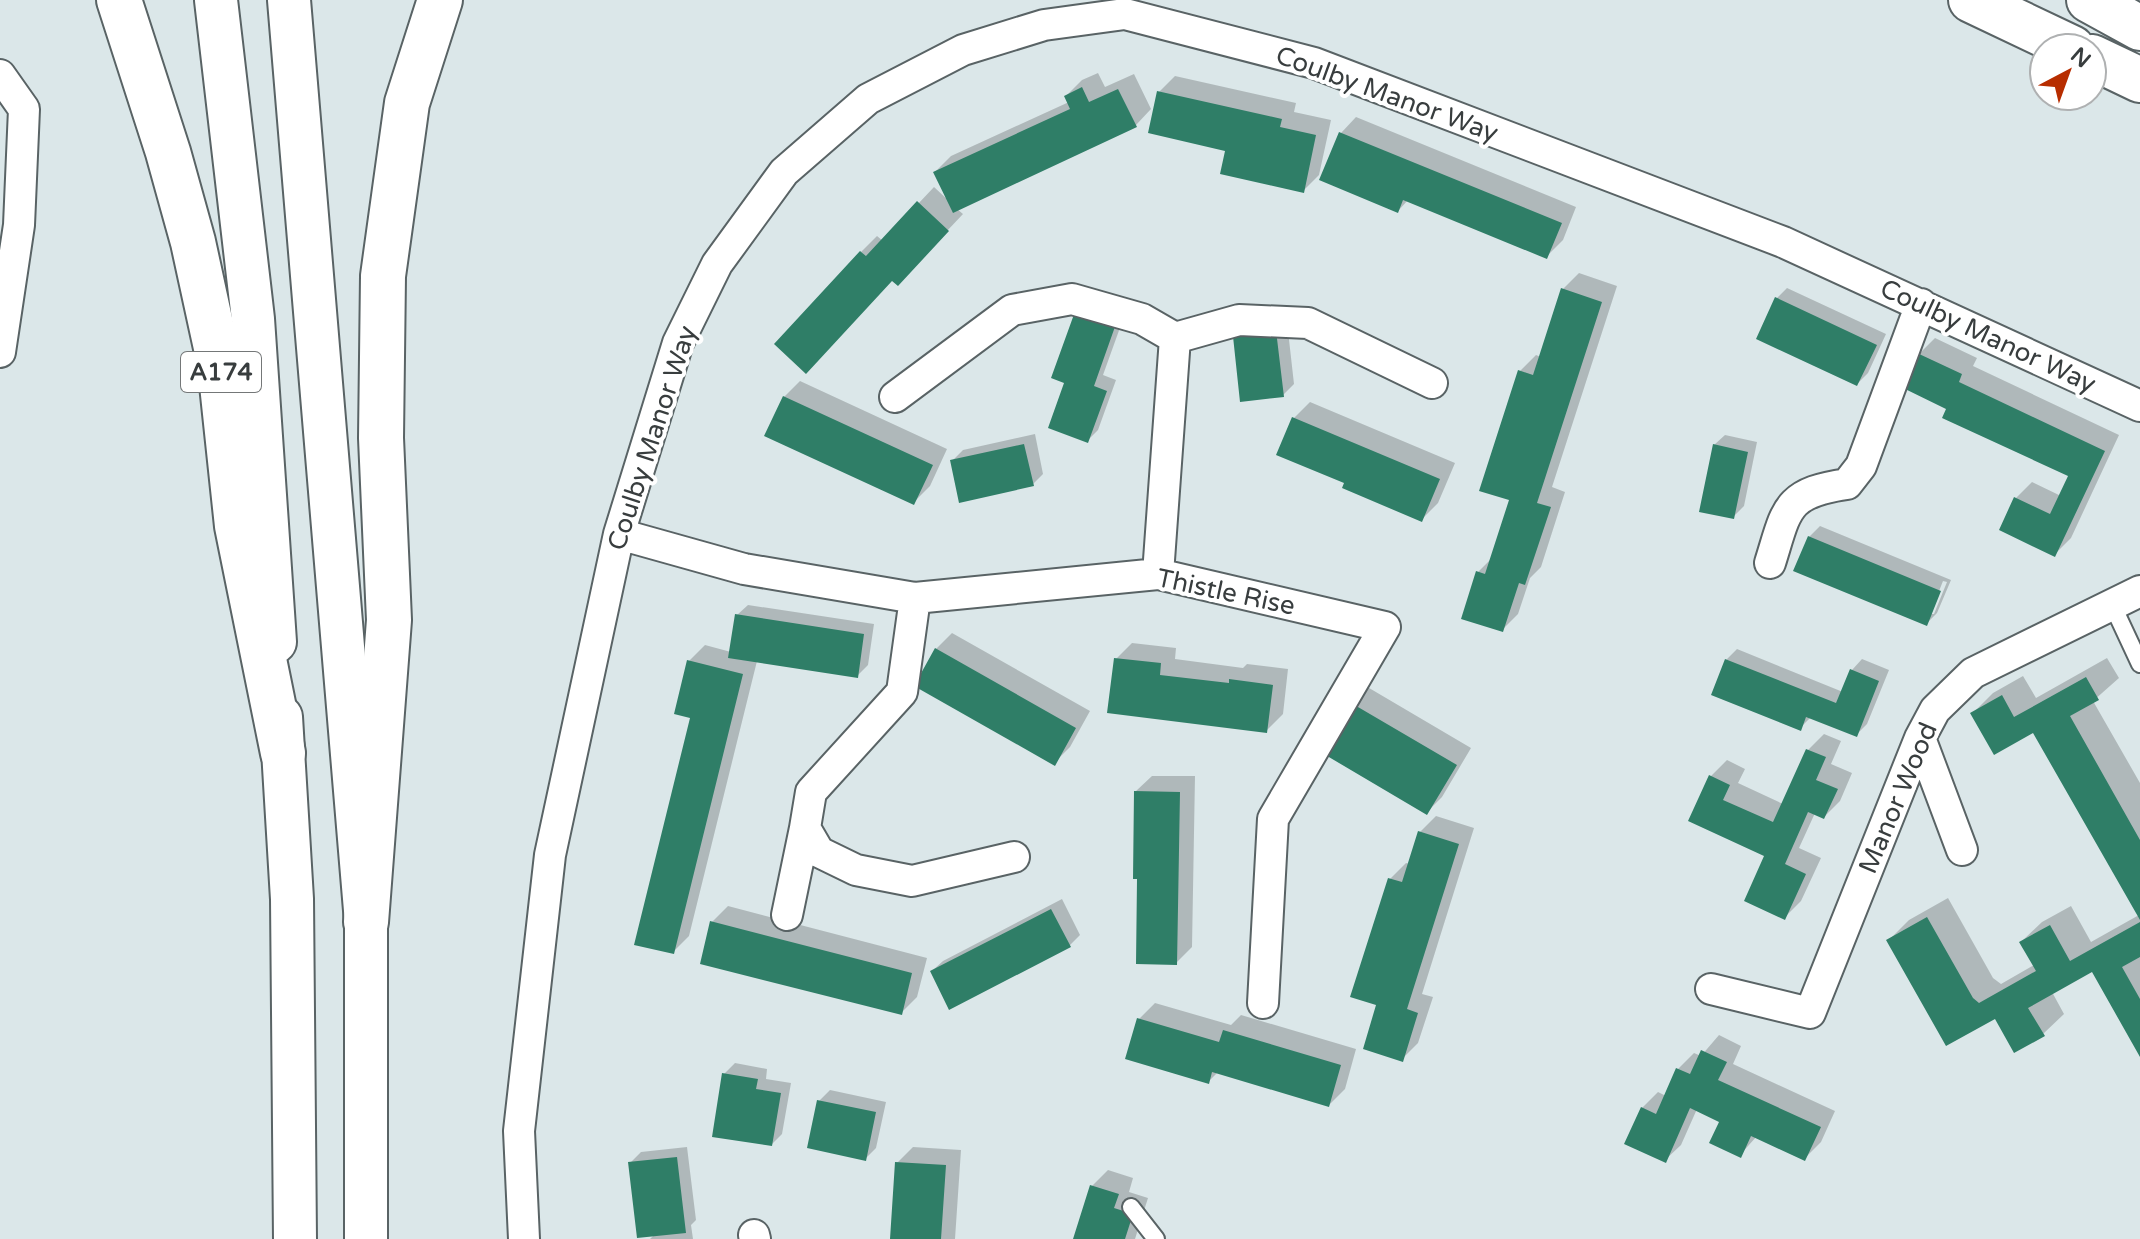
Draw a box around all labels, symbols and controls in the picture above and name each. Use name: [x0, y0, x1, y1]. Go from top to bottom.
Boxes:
north arrow: [2028, 32, 2108, 112]
street label: Coulby Manor Way: [1272, 39, 1502, 149]
text: N: [2065, 42, 2096, 73]
street label: Coulby Manor Way: [1875, 272, 2101, 400]
street label: Coulby Manor Way: [601, 322, 703, 554]
road number: A174: [181, 352, 261, 392]
street label: Thistle Rise: [1154, 562, 1298, 622]
street label: Manor Wood: [1852, 718, 1944, 878]

